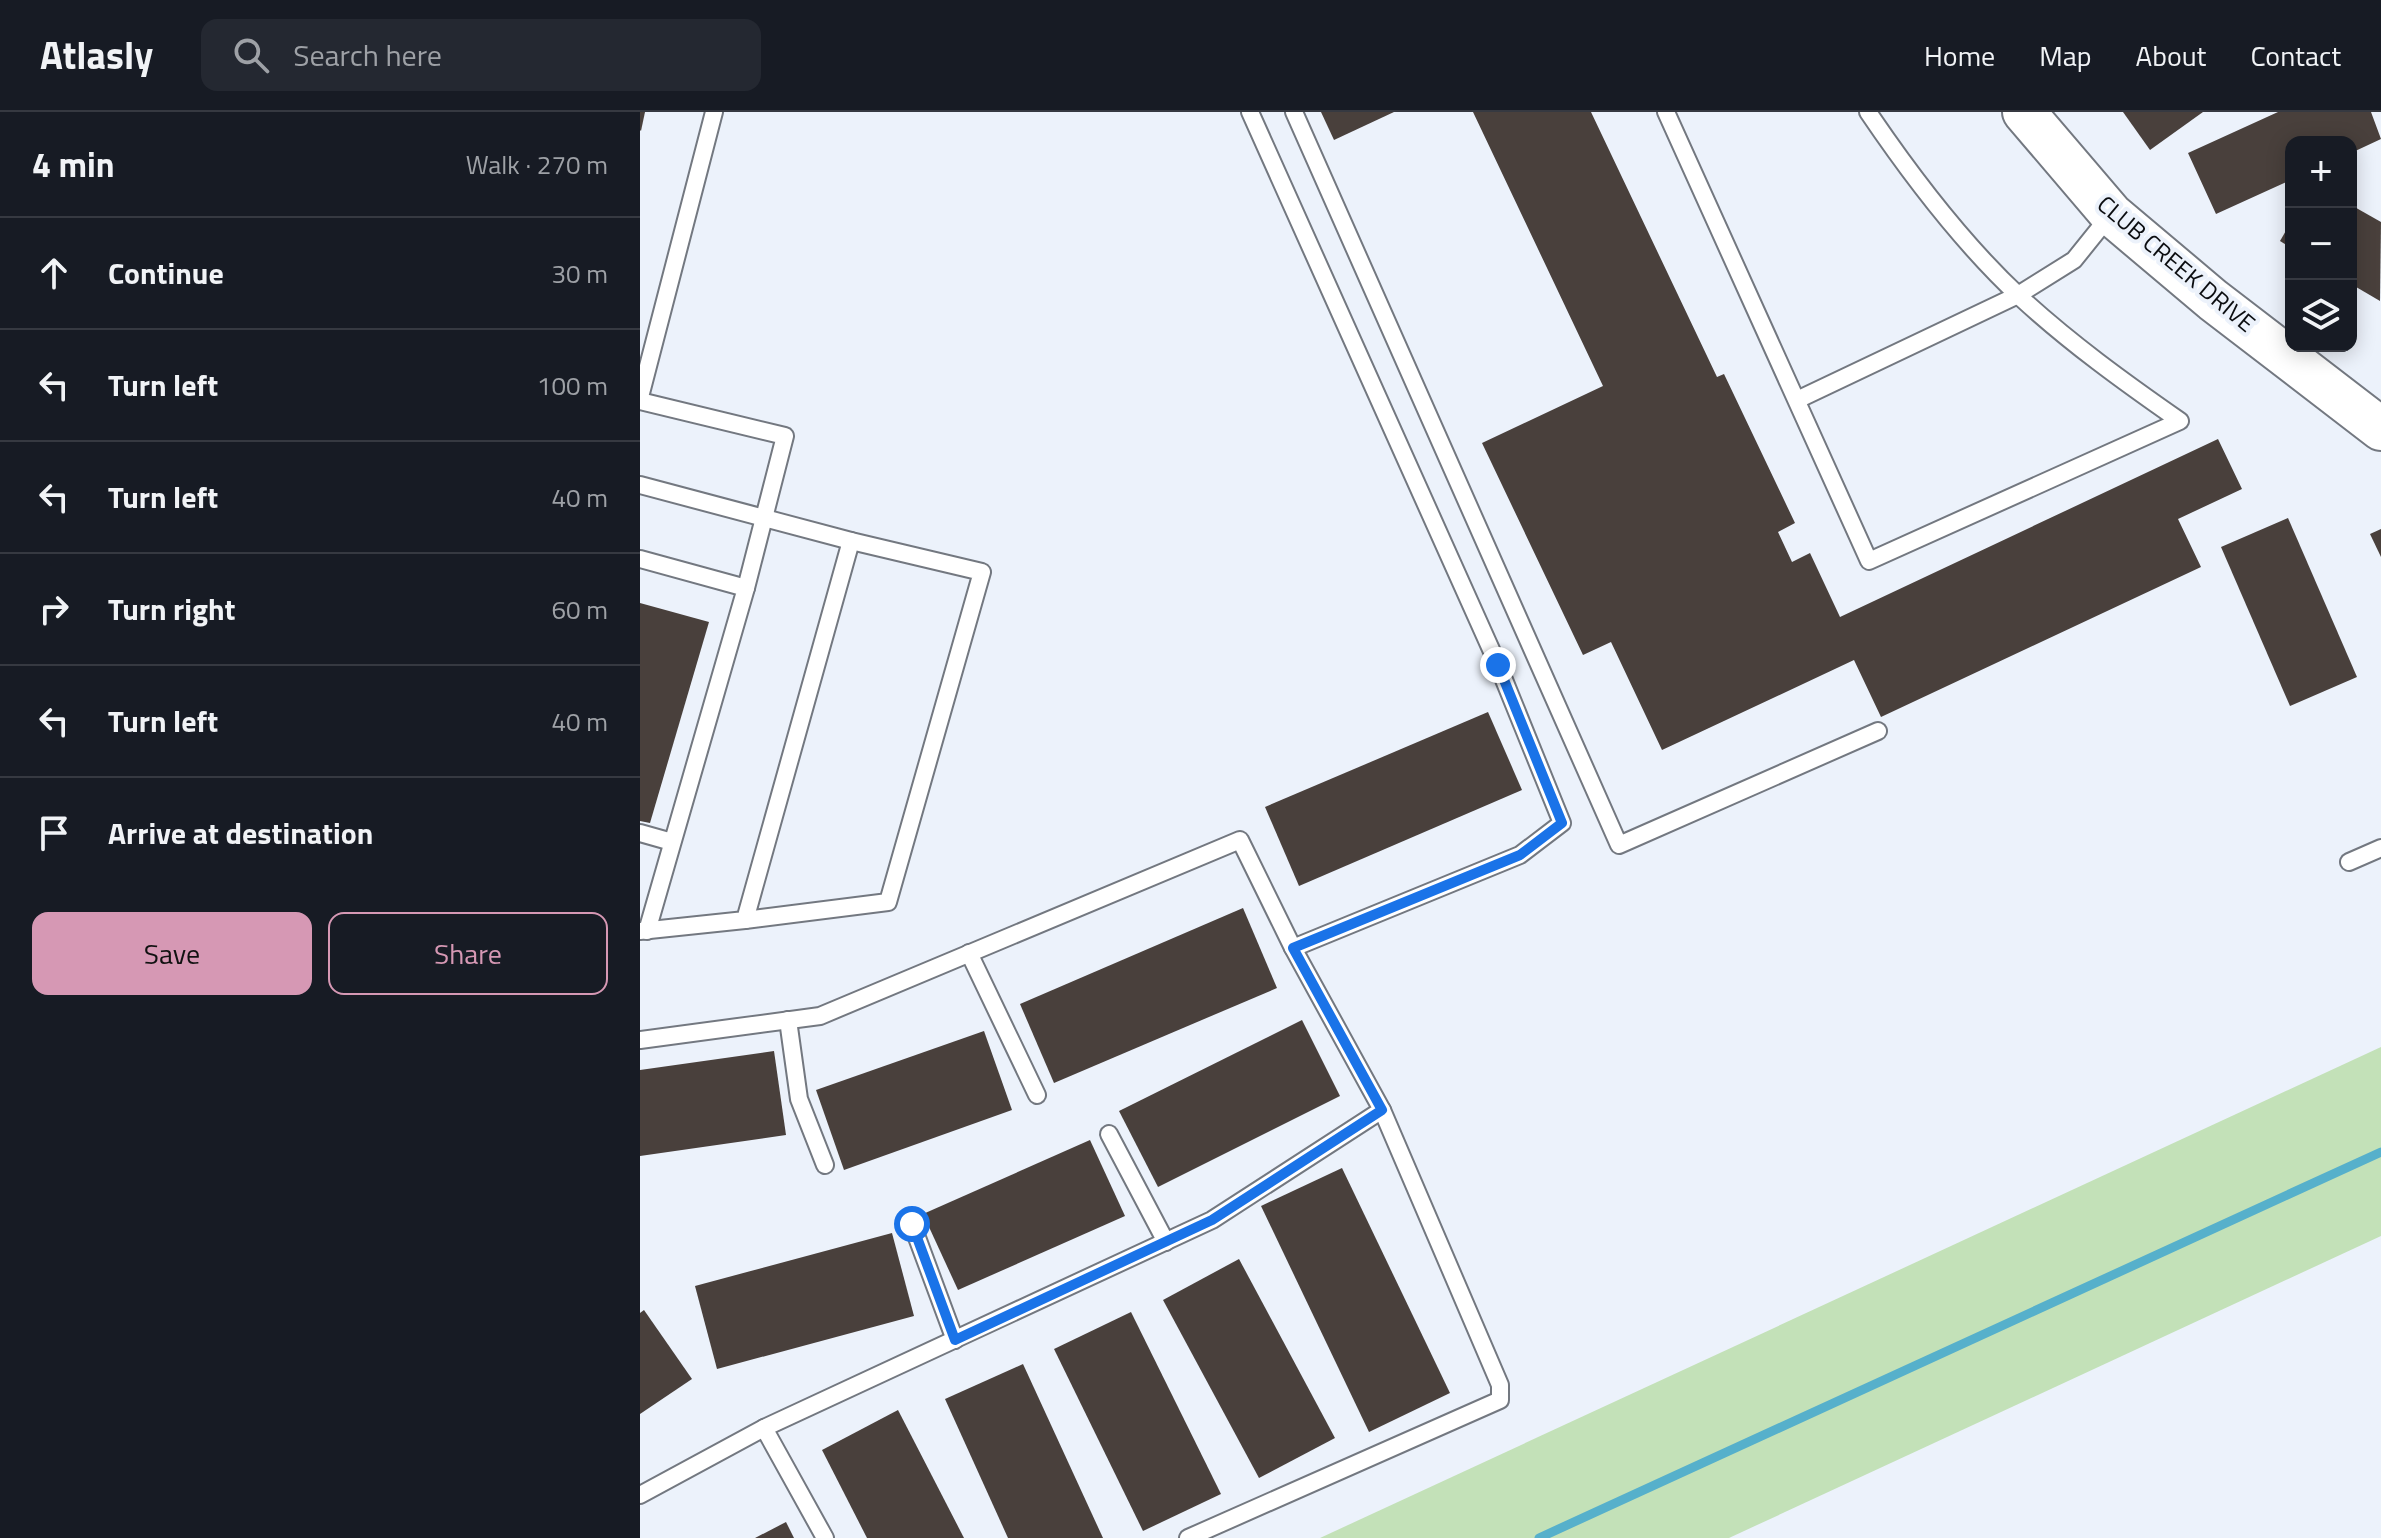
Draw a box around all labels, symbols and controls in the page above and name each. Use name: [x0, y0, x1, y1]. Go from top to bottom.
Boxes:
search box: [201, 19, 761, 91]
text: Atlasly: [40, 26, 153, 84]
text: Search here: [293, 32, 442, 78]
icon: search: [229, 33, 273, 77]
text: Home: [1924, 34, 1995, 77]
text: Map: [2039, 34, 2092, 77]
text: About: [2136, 34, 2206, 77]
text: Contact: [2250, 34, 2341, 77]
map controls: [2285, 136, 2357, 352]
button: +: [2285, 136, 2357, 208]
text: 4 min: [32, 138, 115, 190]
text: Walk · 270 m: [466, 145, 608, 184]
street label: CLUB CREEK DRIVE: [2090, 186, 2263, 340]
button: −: [2285, 208, 2357, 280]
text: Continue: [108, 250, 224, 296]
icon: ahead: [32, 251, 76, 295]
text: 30 m: [551, 254, 608, 293]
button: layers: [2285, 280, 2357, 352]
text: Turn left: [108, 362, 218, 408]
icon: left: [32, 363, 76, 407]
text: 100 m: [537, 366, 608, 405]
text: Turn left: [108, 474, 218, 520]
icon: left: [32, 475, 76, 519]
text: 40 m: [551, 478, 608, 517]
text: Turn right: [108, 586, 236, 632]
icon: right: [32, 587, 76, 631]
text: 60 m: [551, 590, 608, 629]
route end: [1480, 647, 1516, 683]
text: Turn left: [108, 698, 218, 744]
icon: left: [32, 699, 76, 743]
text: 40 m: [551, 702, 608, 741]
text: Arrive at destination: [108, 810, 373, 856]
icon: arrive: [32, 811, 76, 855]
button: Save: [32, 912, 312, 995]
button: Share: [328, 912, 608, 995]
route start: [894, 1206, 930, 1242]

